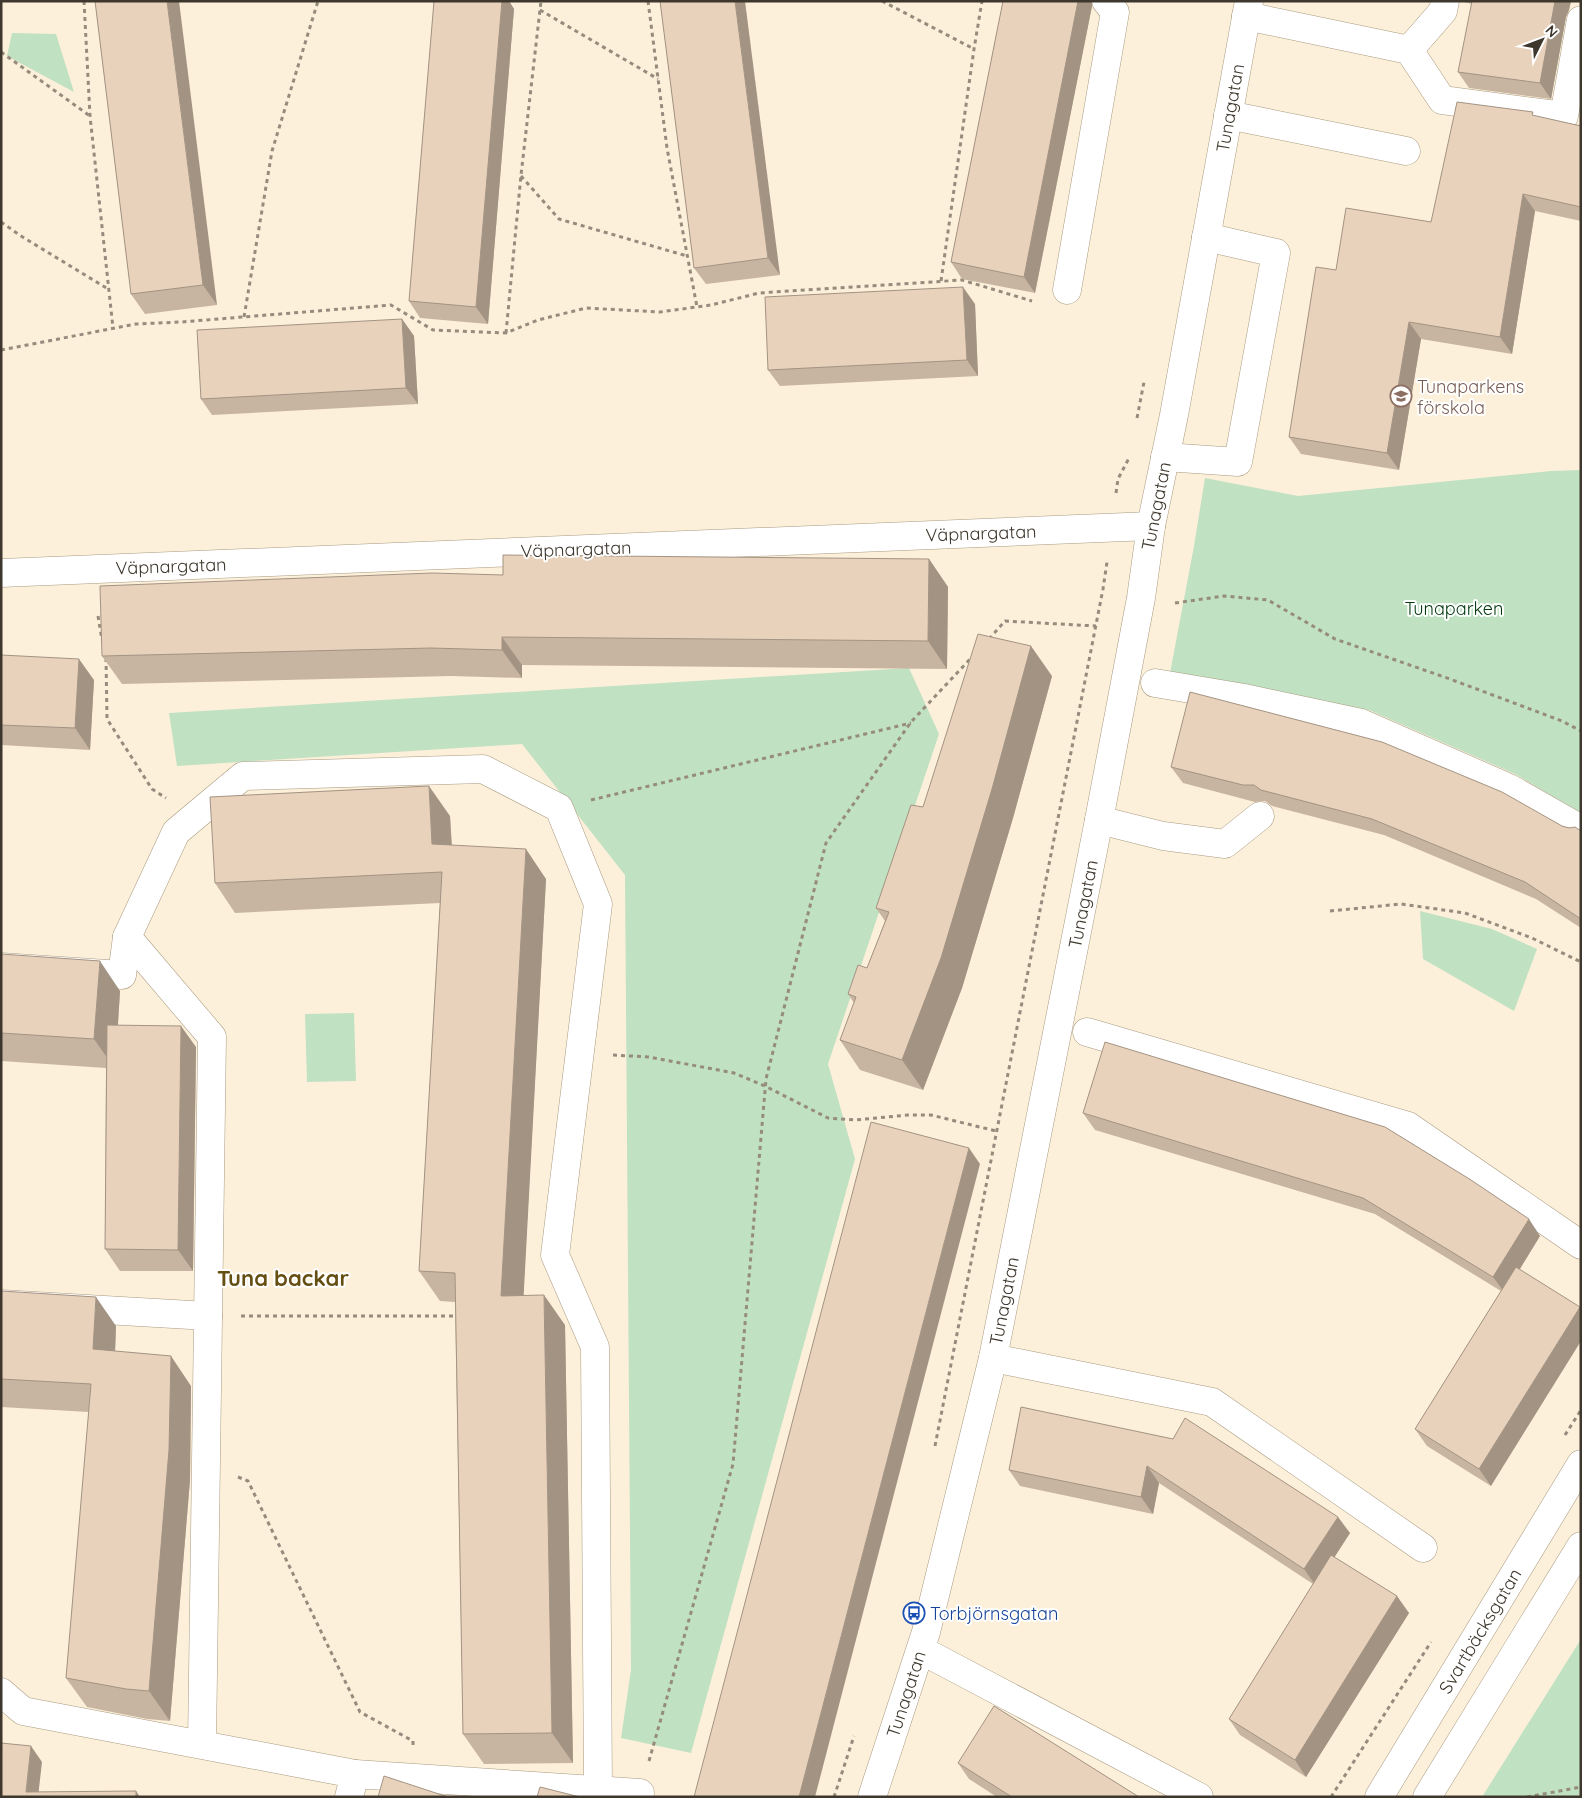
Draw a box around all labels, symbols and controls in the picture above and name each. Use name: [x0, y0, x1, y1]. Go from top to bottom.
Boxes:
north arrow: [1517, 15, 1567, 65]
text: N: [1542, 21, 1562, 41]
street label: Tunagatan: [1211, 62, 1249, 154]
place label: Tunaparkens förskola: [1417, 375, 1524, 419]
school or university icon: Tunaparkens förskola: [1389, 384, 1413, 408]
street label: Tunagatan: [1136, 460, 1176, 552]
street label: Väpnargatan: [925, 520, 1037, 546]
street label: Väpnargatan: [520, 536, 632, 562]
street label: Väpnargatan: [115, 553, 227, 579]
park label: Tunaparken: [1405, 597, 1503, 620]
street label: Tunagatan: [1063, 858, 1103, 950]
street label: Tunagatan: [984, 1255, 1024, 1347]
district label: Tuna backar: [217, 1264, 349, 1292]
street label: Svartbäcksgatan: [1434, 1564, 1526, 1698]
bus stop icon: Torbjörnsgatan: [902, 1601, 926, 1625]
place label: Torbjörnsgatan: [930, 1602, 1058, 1625]
street label: Tunagatan: [881, 1648, 931, 1740]

